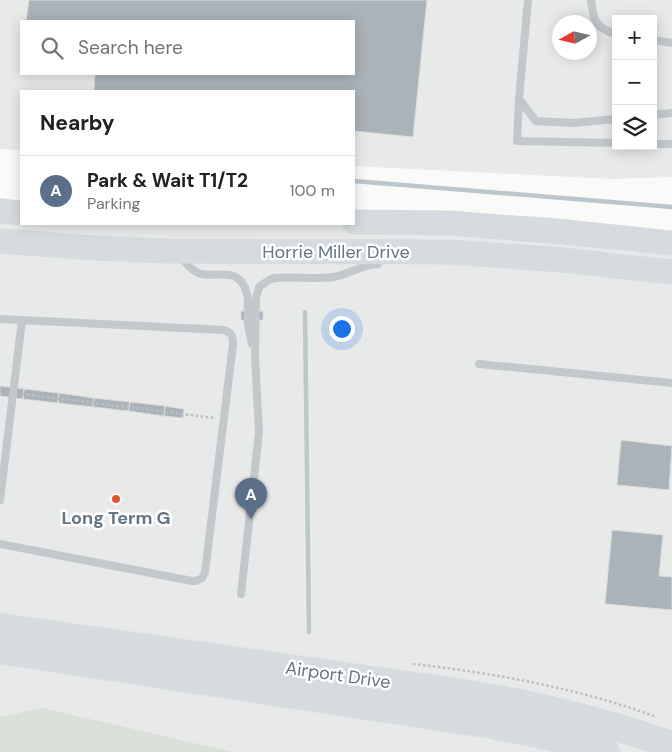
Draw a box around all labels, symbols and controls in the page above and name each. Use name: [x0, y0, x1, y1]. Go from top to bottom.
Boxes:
north arrow: [552, 15, 597, 60]
map controls: [612, 15, 657, 150]
button: +: [612, 15, 657, 60]
search box: [20, 20, 355, 75]
icon: search: [38, 34, 66, 62]
text: Search here: [78, 35, 183, 60]
button: −: [612, 60, 657, 105]
button: layers: [612, 105, 657, 150]
text: Nearby: [40, 109, 114, 137]
text: Park & Wait T1/T2: [87, 168, 248, 193]
text: A: [50, 180, 62, 201]
text: 100 m: [290, 180, 335, 201]
text: Parking: [87, 193, 141, 214]
street label: Horrie Miller Drive: [262, 240, 410, 264]
your location: [329, 316, 355, 342]
pin: A: [235, 478, 267, 519]
marker: Long Term G: [110, 493, 122, 505]
place label: Long Term G: [61, 506, 171, 530]
street label: Airport Drive: [284, 656, 392, 694]

